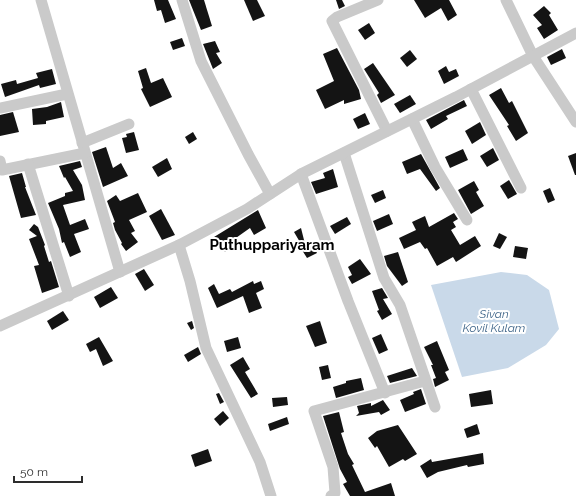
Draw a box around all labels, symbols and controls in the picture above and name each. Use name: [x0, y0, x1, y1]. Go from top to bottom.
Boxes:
district label: Puthuppariyaram: [210, 236, 335, 254]
water label: Sivan Kovil Kulam: [463, 307, 525, 335]
scale bar: [14, 458, 82, 484]
text: 50 m: [20, 465, 48, 479]

